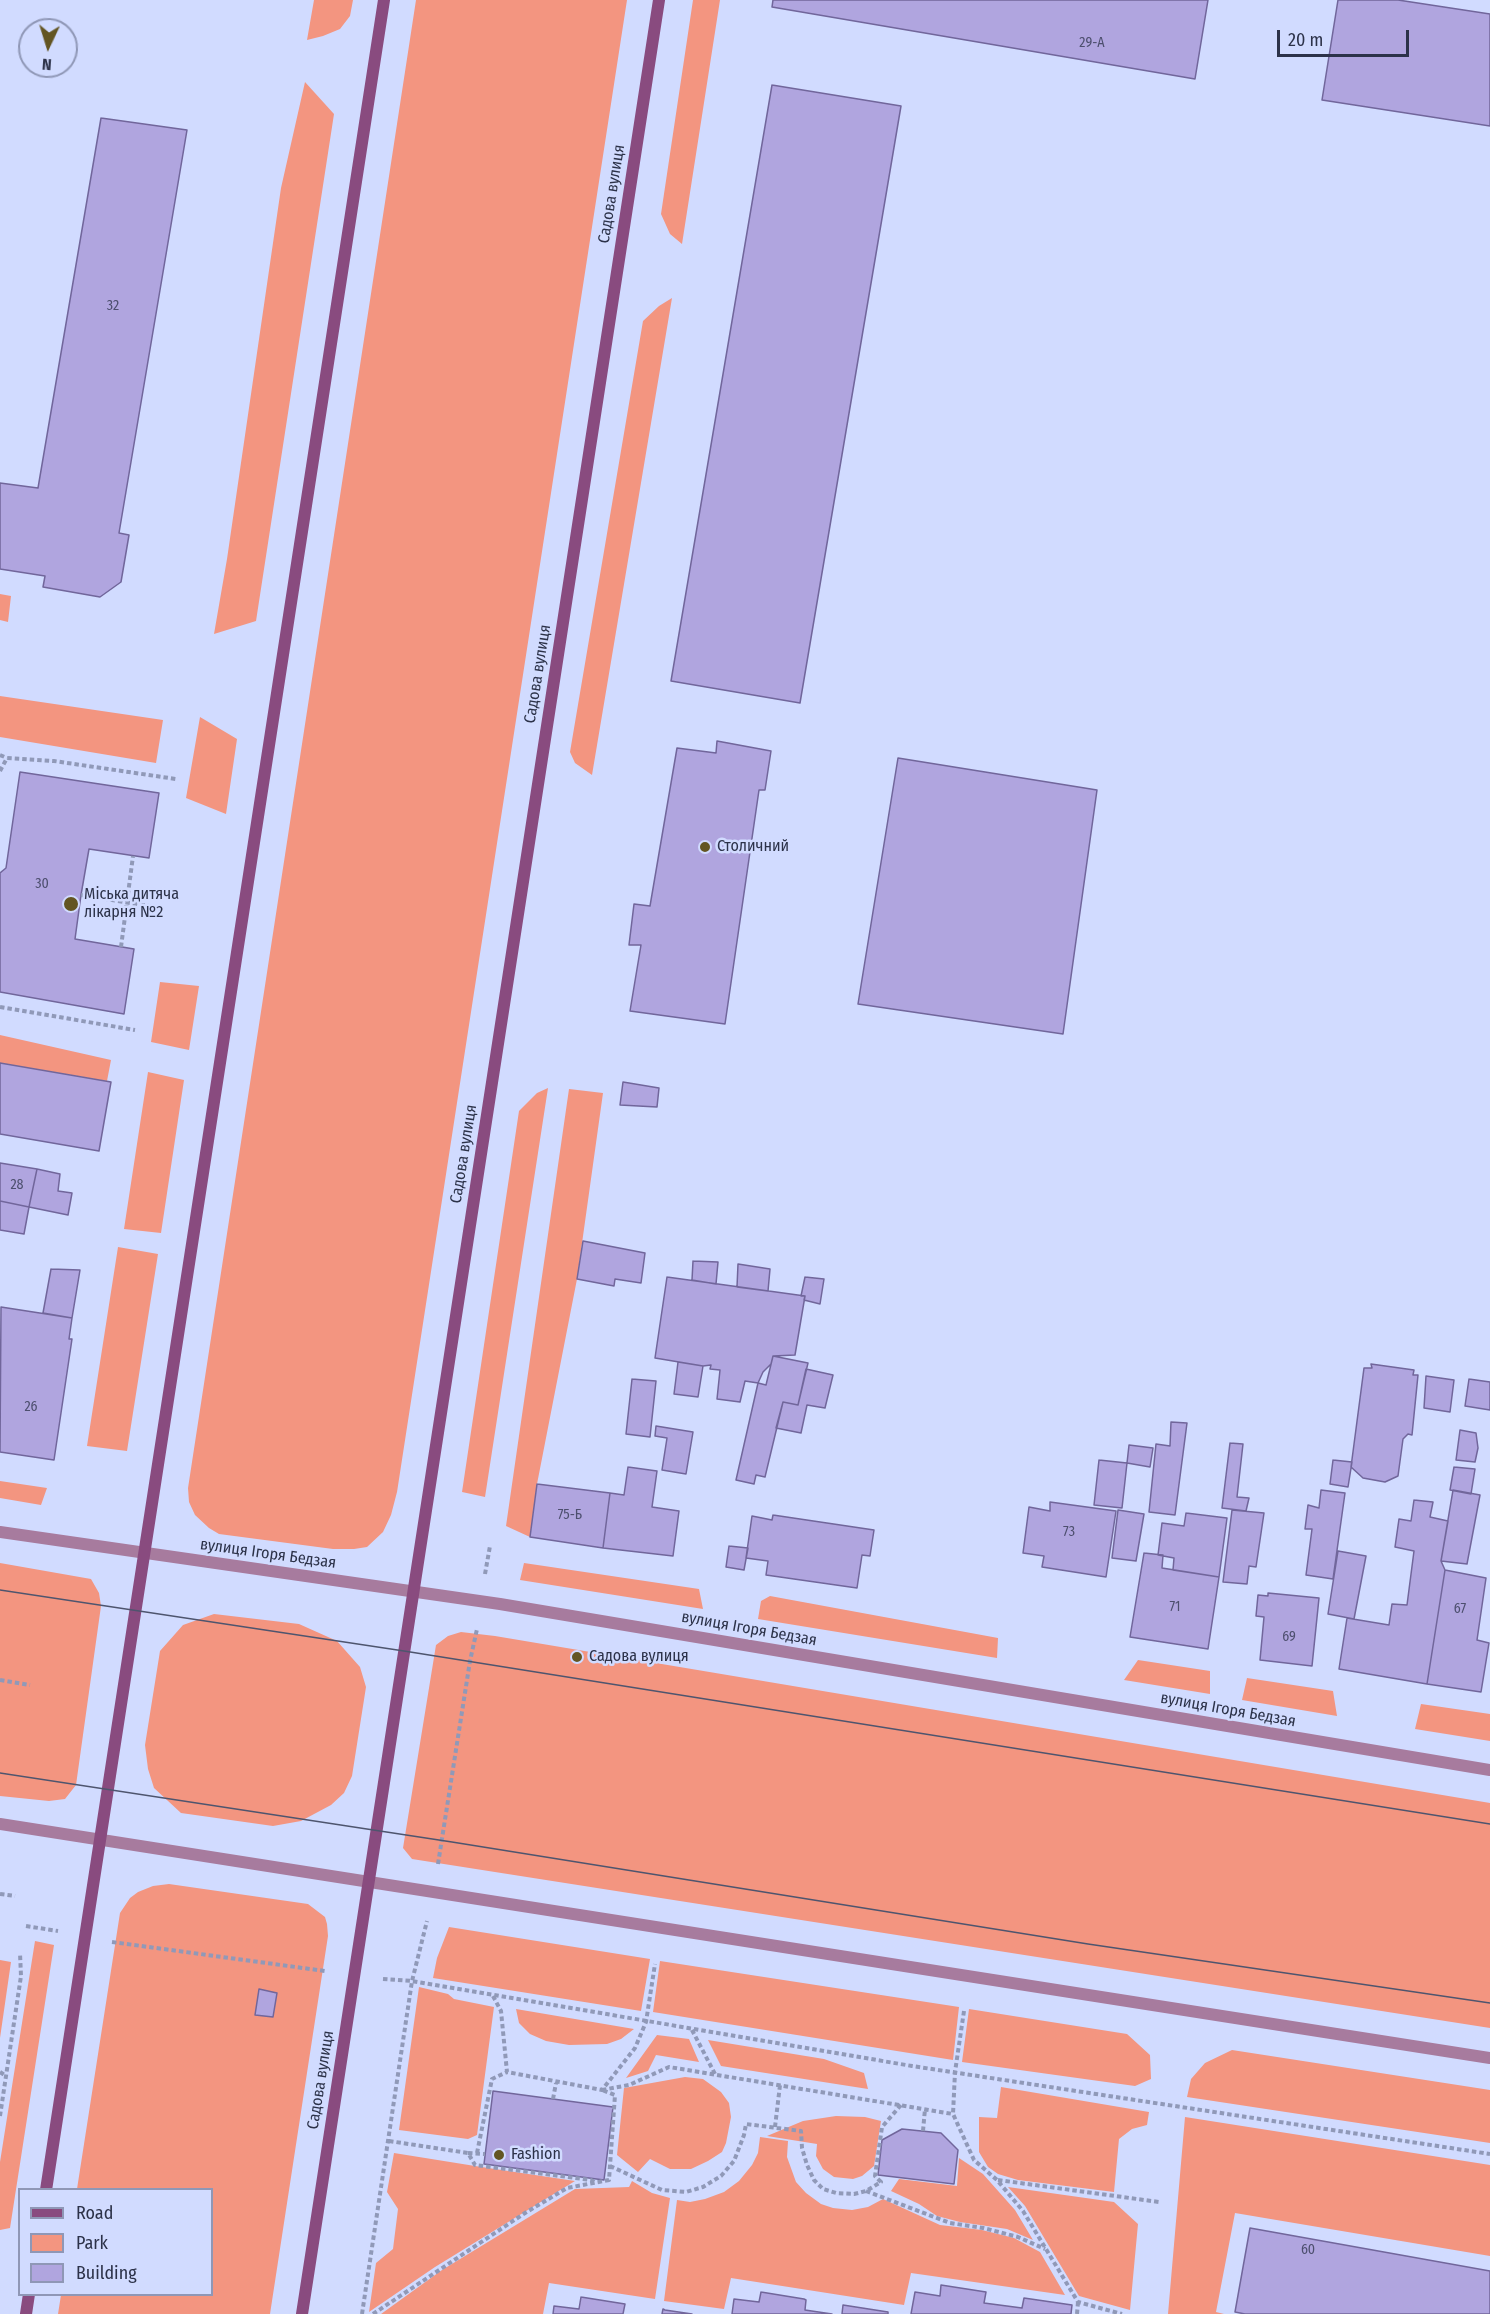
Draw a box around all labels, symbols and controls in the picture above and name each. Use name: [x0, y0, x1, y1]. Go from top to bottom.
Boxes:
north arrow: [18, 18, 78, 78]
scale bar: [1280, 18, 1412, 56]
text: 20 m: [1288, 29, 1323, 51]
house number: 29-А: [1079, 35, 1105, 51]
text: N: [41, 55, 52, 74]
street label: Садова вулиця: [595, 143, 629, 245]
house number: 32: [107, 298, 119, 314]
street label: Садова вулиця: [521, 623, 555, 725]
place label: Столичний: [717, 837, 789, 857]
marker: Столичний: [698, 840, 712, 854]
house number: 30: [35, 876, 49, 892]
place label: Міська дитяча лікарня №2: [84, 885, 179, 923]
marker: Міська дитяча лікарня №2: [62, 895, 80, 913]
street label: Садова вулиця: [447, 1103, 481, 1205]
house number: 28: [10, 1177, 24, 1193]
house number: 26: [24, 1399, 38, 1415]
house number: 75-Б: [558, 1507, 582, 1523]
house number: 73: [1063, 1524, 1075, 1540]
street label: вулиця Ігоря Бедзая: [199, 1535, 337, 1573]
house number: 71: [1170, 1599, 1180, 1615]
house number: 67: [1454, 1601, 1466, 1617]
street label: вулиця Ігоря Бедзая: [680, 1608, 818, 1650]
house number: 69: [1282, 1629, 1296, 1645]
place label: Садова вулиця: [589, 1647, 689, 1667]
marker: Садова вулиця: [570, 1650, 584, 1664]
street label: вулиця Ігоря Бедзая: [1159, 1689, 1297, 1731]
street label: Садова вулиця: [304, 2029, 338, 2131]
place label: Fashion: [511, 2145, 561, 2165]
marker: Fashion: [492, 2148, 506, 2162]
legend: [18, 2188, 213, 2296]
text: Road: [76, 2202, 113, 2224]
text: Park: [76, 2232, 108, 2254]
house number: 60: [1301, 2242, 1315, 2258]
text: Building: [76, 2262, 137, 2284]

